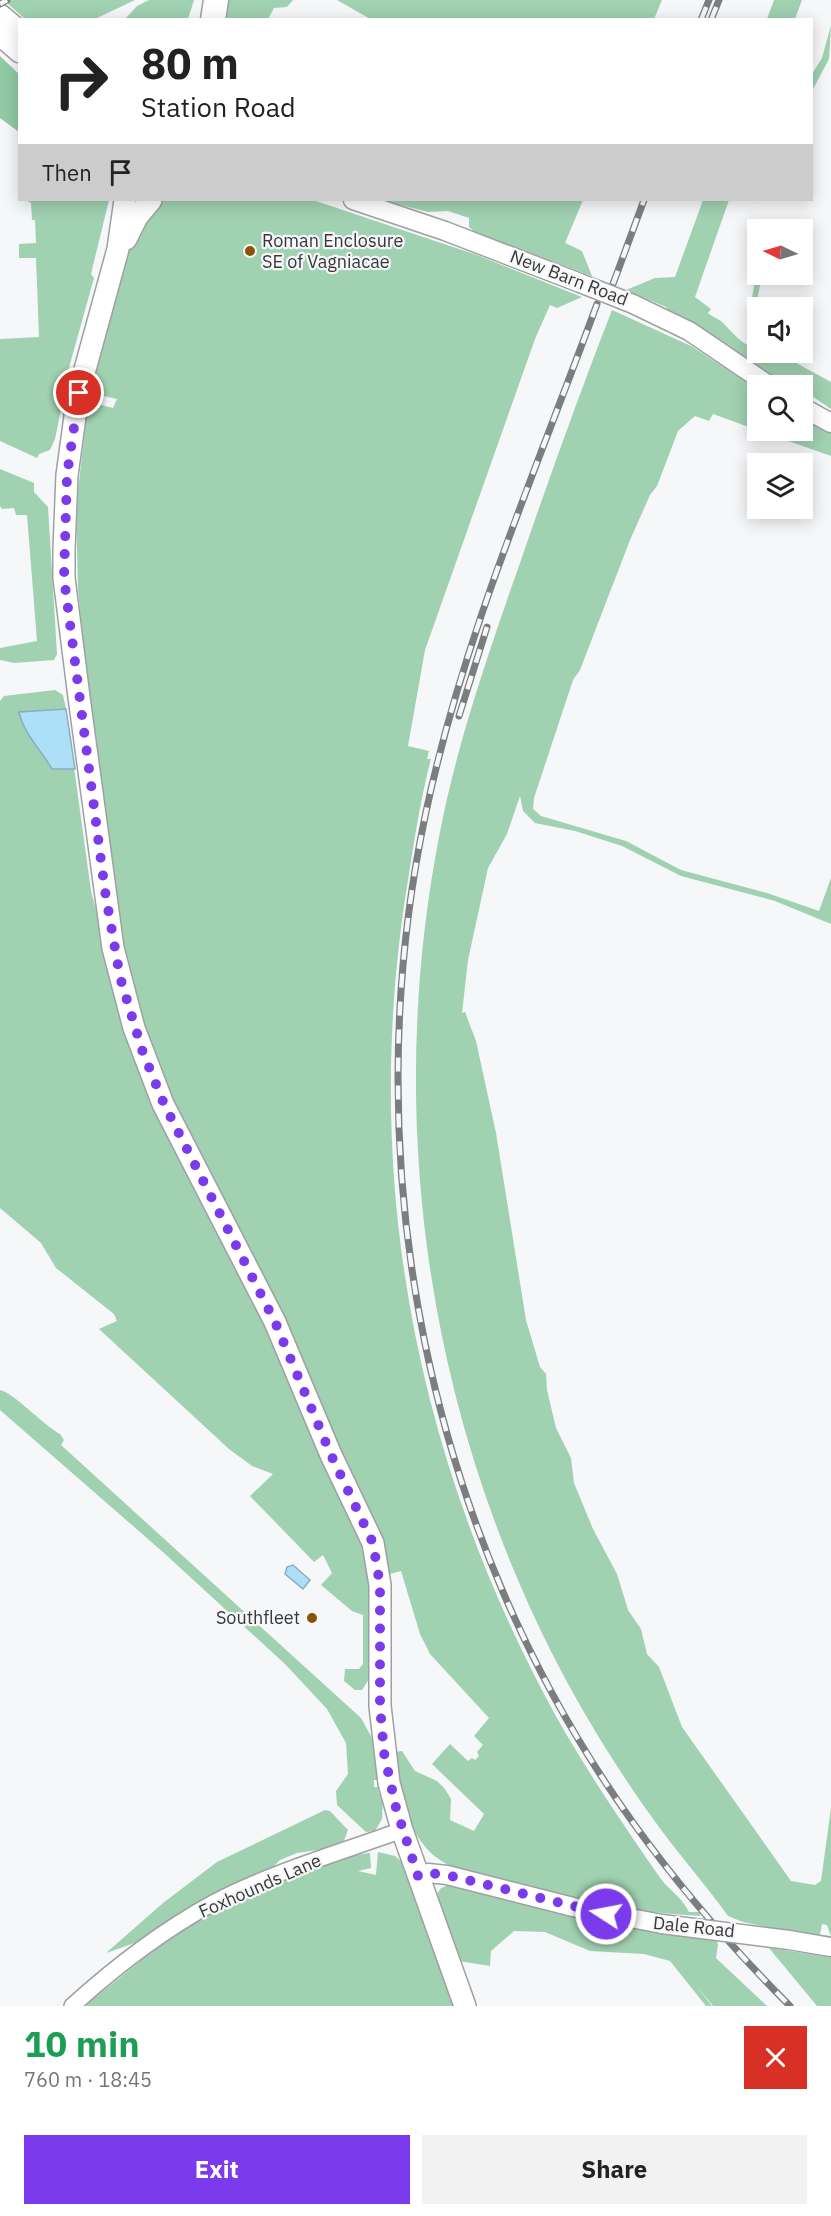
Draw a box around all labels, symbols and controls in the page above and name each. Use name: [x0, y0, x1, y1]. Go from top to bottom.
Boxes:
text: 80 m: [141, 36, 239, 91]
icon: right: [42, 42, 120, 120]
text: Station Road: [141, 89, 296, 124]
icon: arrive: [104, 156, 137, 189]
text: Then: [42, 158, 92, 187]
north arrow: [747, 219, 813, 285]
map controls: [747, 219, 813, 519]
place label: Roman Enclosure SE of Vagniacae: [262, 229, 403, 273]
marker: Roman Enclosure SE of Vagniacae: [243, 244, 257, 258]
street label: New Barn Road: [507, 245, 631, 311]
button: sound: [747, 297, 813, 363]
pin: [53, 367, 104, 418]
button: search: [747, 375, 813, 441]
icon: arrive: [62, 376, 95, 409]
button: layers: [747, 453, 813, 519]
place label: Southfleet: [216, 1606, 300, 1629]
marker: Southfleet: [305, 1611, 319, 1625]
street label: Foxhounds Lane: [195, 1848, 325, 1923]
position arrow: [574, 1882, 638, 1946]
street label: Dale Road: [652, 1911, 736, 1942]
text: 10 min: [24, 2020, 140, 2067]
button: close: [744, 2026, 807, 2089]
text: 760 m · 18:45: [24, 2066, 152, 2093]
button: Exit: [24, 2135, 410, 2204]
button: Share: [422, 2135, 807, 2204]

